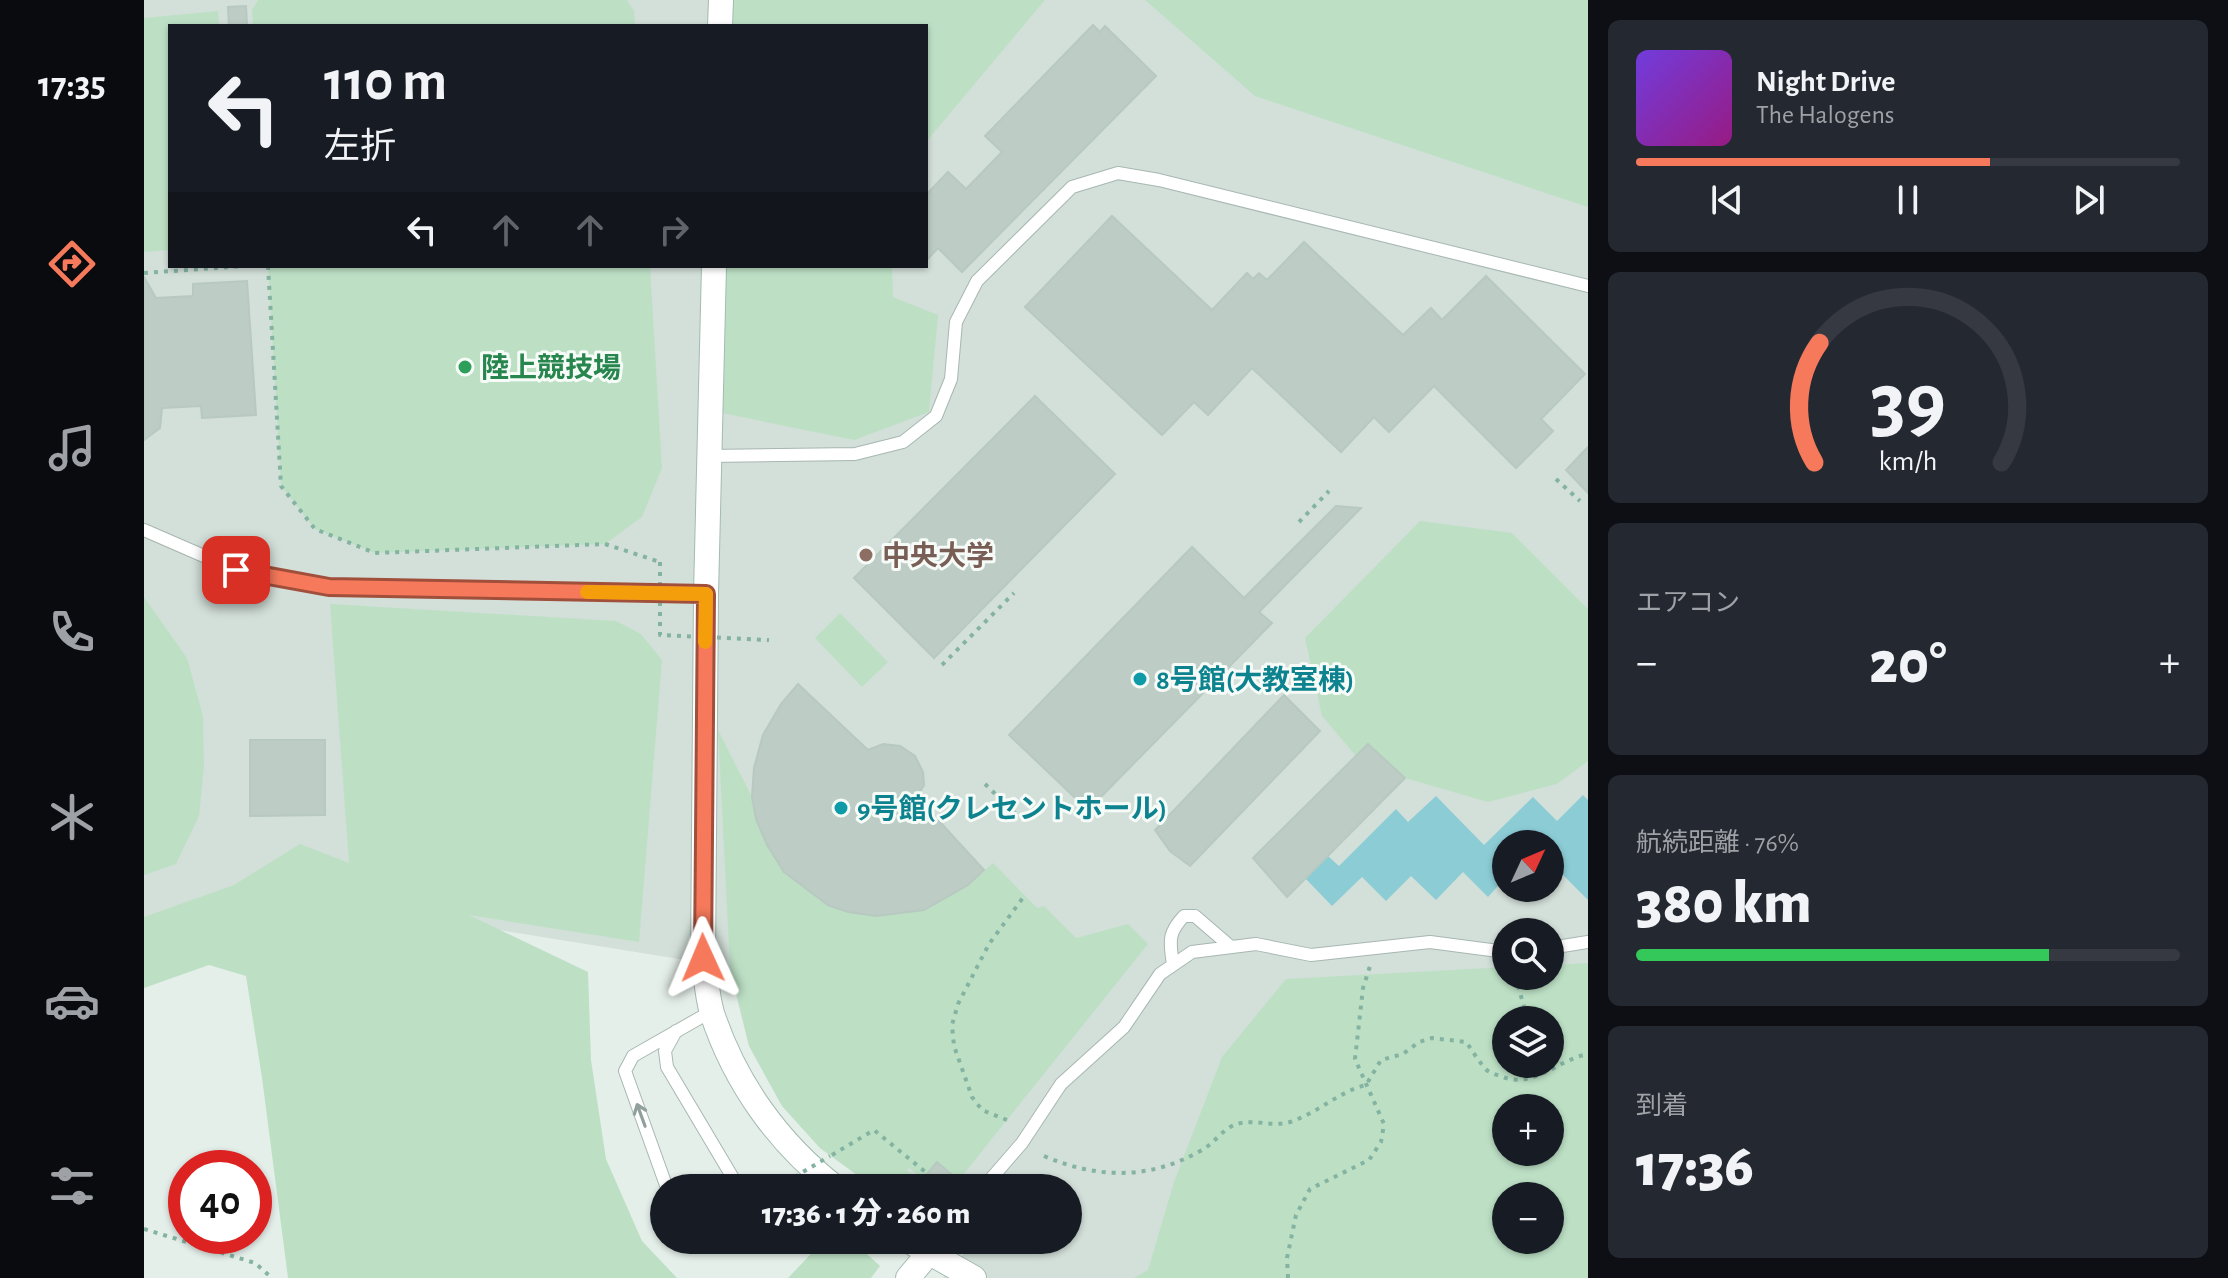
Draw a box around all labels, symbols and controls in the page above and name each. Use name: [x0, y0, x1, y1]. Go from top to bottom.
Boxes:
text: 110 m: [324, 54, 447, 110]
icon: left: [192, 56, 296, 160]
text: 17:35: [38, 67, 106, 103]
text: Night Drive: [1756, 67, 1895, 97]
text: The Halogens: [1756, 102, 1894, 128]
text: 左折: [324, 129, 396, 165]
icon: previous: [1705, 178, 1749, 222]
icon: pause: [1886, 178, 1930, 222]
icon: next: [2067, 178, 2111, 222]
icon: left: [400, 208, 444, 252]
icon: ahead: [484, 208, 528, 252]
icon: ahead: [568, 208, 612, 252]
icon: right: [652, 208, 696, 252]
icon: directions: [44, 236, 100, 292]
place label: 陸上競技場: [481, 353, 621, 383]
marker: 陸上競技場: [456, 358, 474, 376]
text: 39: [1870, 362, 1946, 446]
icon: music: [44, 420, 100, 476]
text: km/h: [1879, 448, 1937, 477]
pin: [202, 536, 270, 604]
place label: 中央大学: [882, 541, 994, 571]
marker: 中央大学: [857, 546, 875, 564]
icon: arrive: [214, 548, 258, 592]
text: エアコン: [1636, 590, 1740, 616]
icon: phone: [44, 604, 100, 660]
text: 20°: [1869, 634, 1947, 694]
text: −: [1636, 641, 1657, 685]
text: +: [2159, 641, 2180, 685]
place label: 8号館(大教室棟): [1156, 665, 1354, 695]
marker: 8号館(大教室棟): [1131, 670, 1149, 688]
icon: climate: [44, 789, 100, 845]
place label: 9号館(クレセントホール): [857, 794, 1167, 824]
marker: 9号館(クレセントホール): [832, 799, 850, 817]
north arrow: [1492, 830, 1564, 902]
map controls: [1492, 830, 1564, 1254]
text: 航続距離 · 76%: [1636, 830, 1799, 856]
text: 380 km: [1636, 874, 1812, 934]
position arrow: [661, 916, 745, 1000]
button: search: [1492, 918, 1564, 990]
icon: car: [44, 973, 100, 1029]
button: layers: [1492, 1006, 1564, 1078]
text: 到着: [1636, 1093, 1688, 1119]
button: +: [1492, 1094, 1564, 1166]
one-way arrow: [632, 1103, 647, 1128]
text: 17:36: [1636, 1137, 1754, 1197]
speed limit sign: 40: [168, 1150, 272, 1254]
icon: filters: [44, 1158, 100, 1214]
button: −: [1492, 1182, 1564, 1254]
text: 17:36 · 1 分 · 260 m: [762, 1199, 970, 1229]

